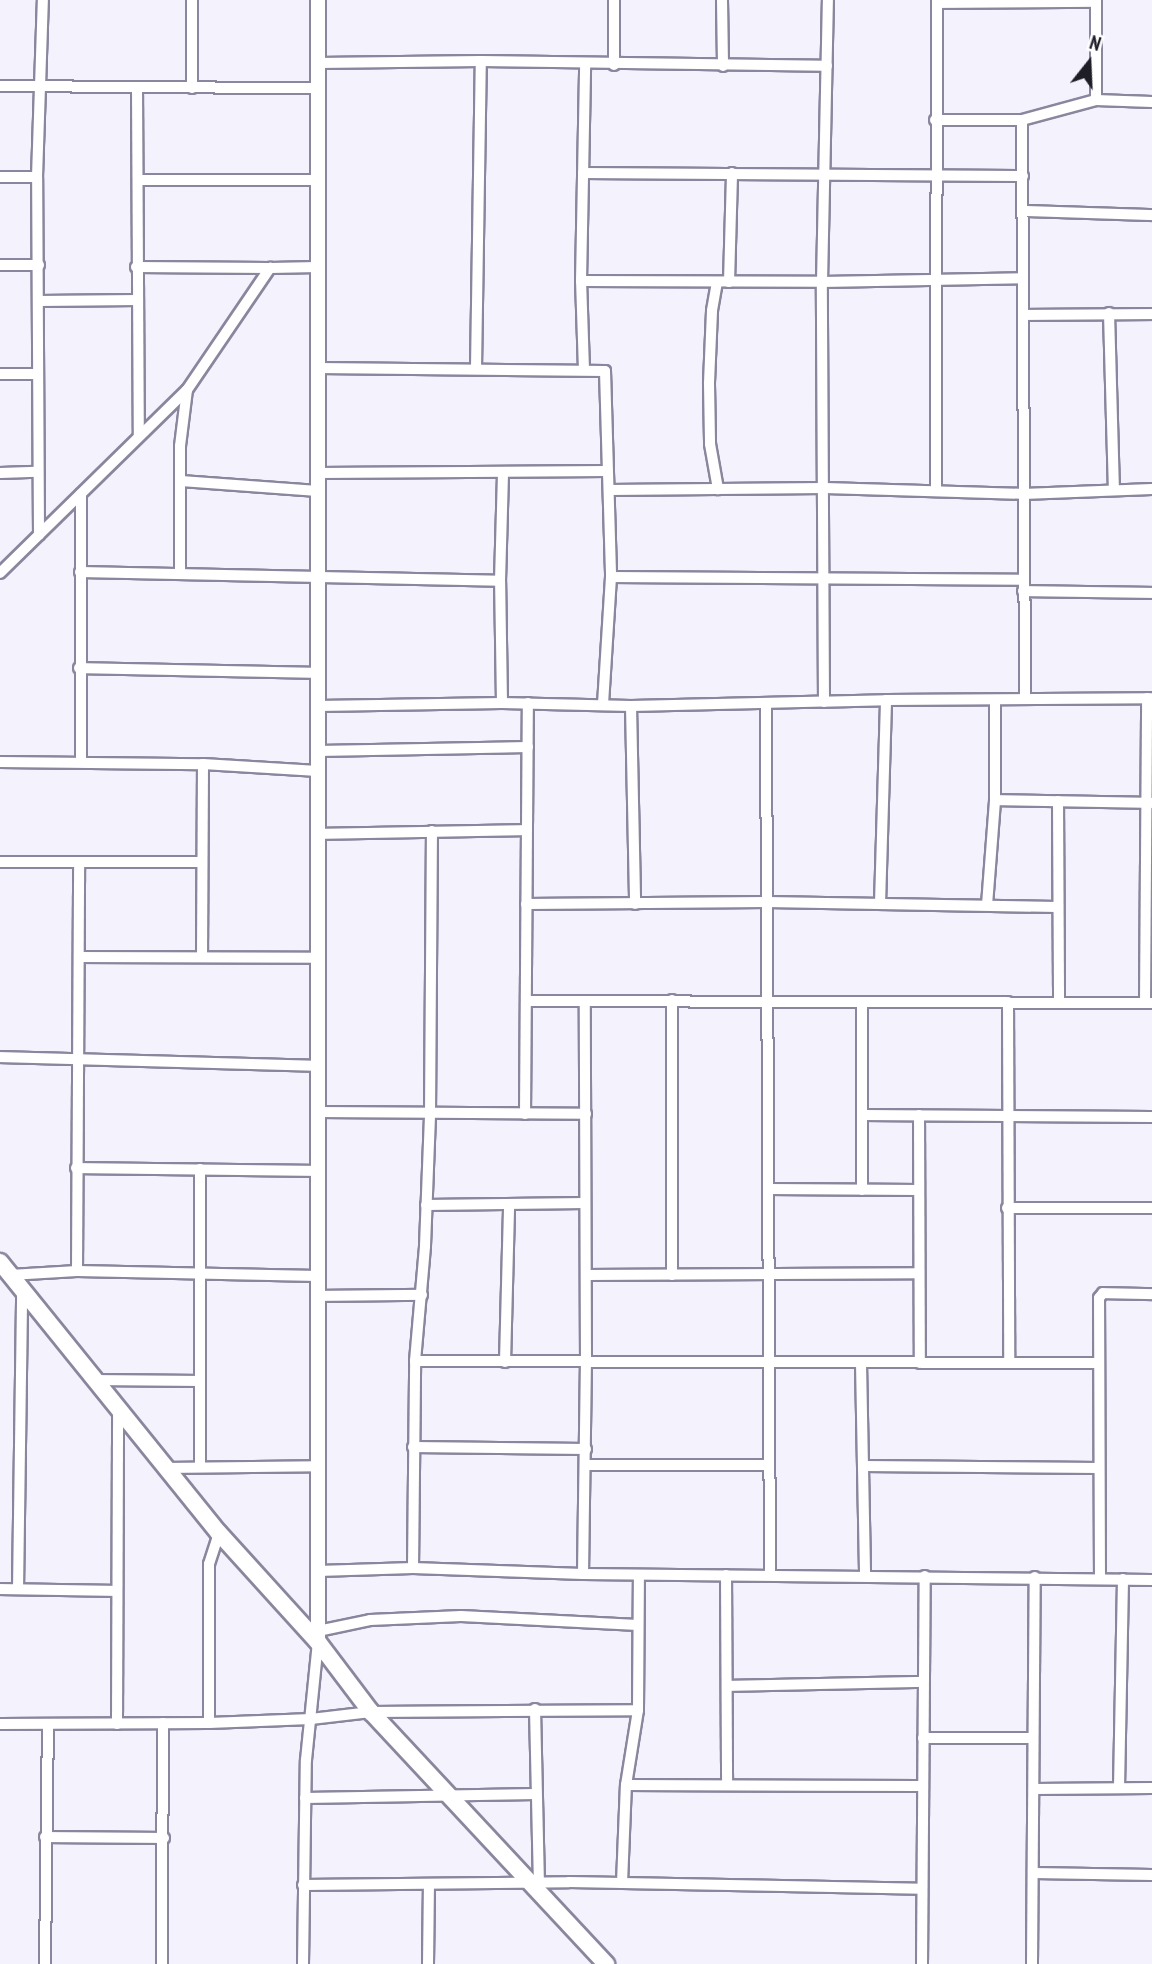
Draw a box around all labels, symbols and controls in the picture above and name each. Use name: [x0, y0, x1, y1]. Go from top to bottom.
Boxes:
north arrow: [1054, 28, 1124, 98]
text: N: [1087, 30, 1104, 56]

